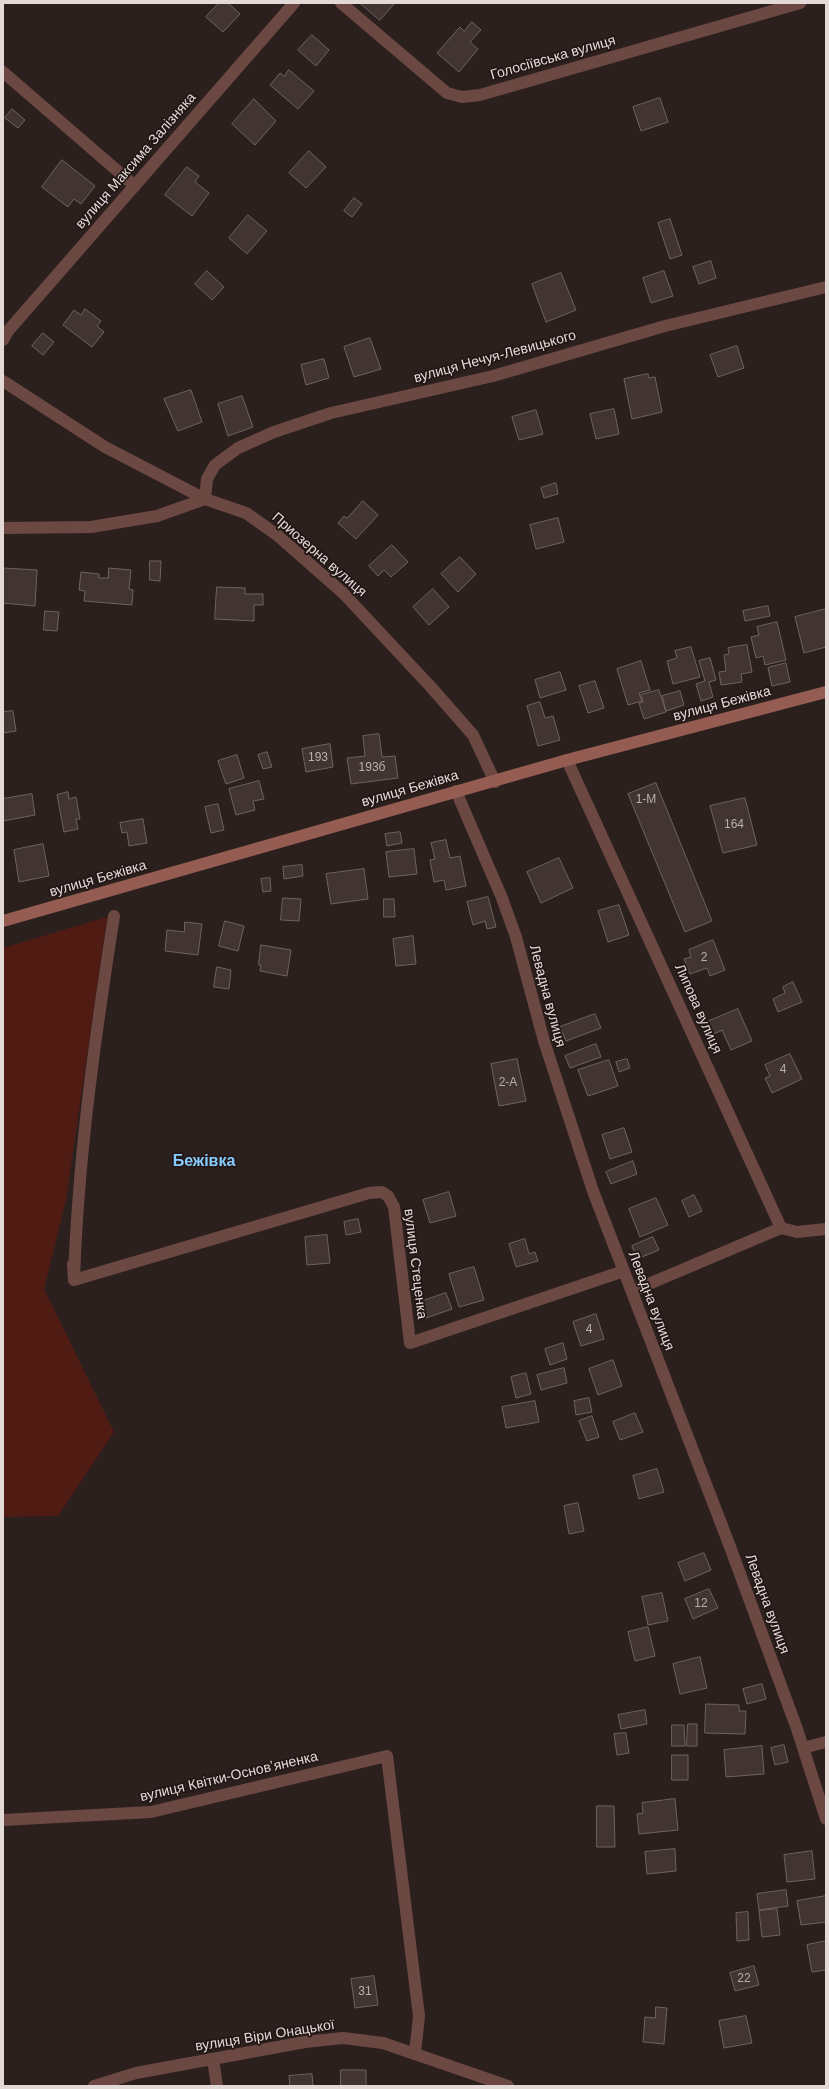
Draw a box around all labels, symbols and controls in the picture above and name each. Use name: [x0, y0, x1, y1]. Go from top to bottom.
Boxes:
street label: Голосіївська вулиця: [489, 32, 617, 84]
street label: вулиця Максима Залізняка: [72, 90, 200, 232]
street label: вулиця Нечуя-Левицького: [412, 327, 578, 387]
street label: Приозерна вулиця: [268, 509, 370, 601]
street label: вулиця Бежівка: [671, 683, 773, 725]
house number: 193: [308, 751, 328, 765]
house number: 193б: [359, 761, 385, 775]
street label: вулиця Бежівка: [360, 767, 460, 811]
house number: 1-М: [636, 793, 656, 807]
house number: 164: [724, 818, 744, 832]
street label: вулиця Бежівка: [48, 857, 148, 901]
street label: Левадна вулиця: [525, 943, 569, 1049]
house number: 2: [701, 951, 707, 965]
street label: Липова вулиця: [671, 961, 725, 1057]
house number: 4: [780, 1063, 786, 1077]
house number: 2-А: [499, 1076, 517, 1090]
district label: Бежівка: [173, 1152, 235, 1172]
street label: вулиця Стеценка: [400, 1208, 430, 1320]
street label: Левадна вулиця: [624, 1249, 678, 1353]
house number: 4: [586, 1323, 592, 1337]
street label: Левадна вулиця: [741, 1552, 793, 1656]
house number: 12: [694, 1597, 708, 1611]
street label: вулиця Квітки-Основʼяненка: [138, 1748, 320, 1806]
house number: 22: [737, 1972, 751, 1986]
house number: 31: [358, 1985, 372, 1999]
street label: вулиця Віри Онацької: [194, 2017, 336, 2055]

